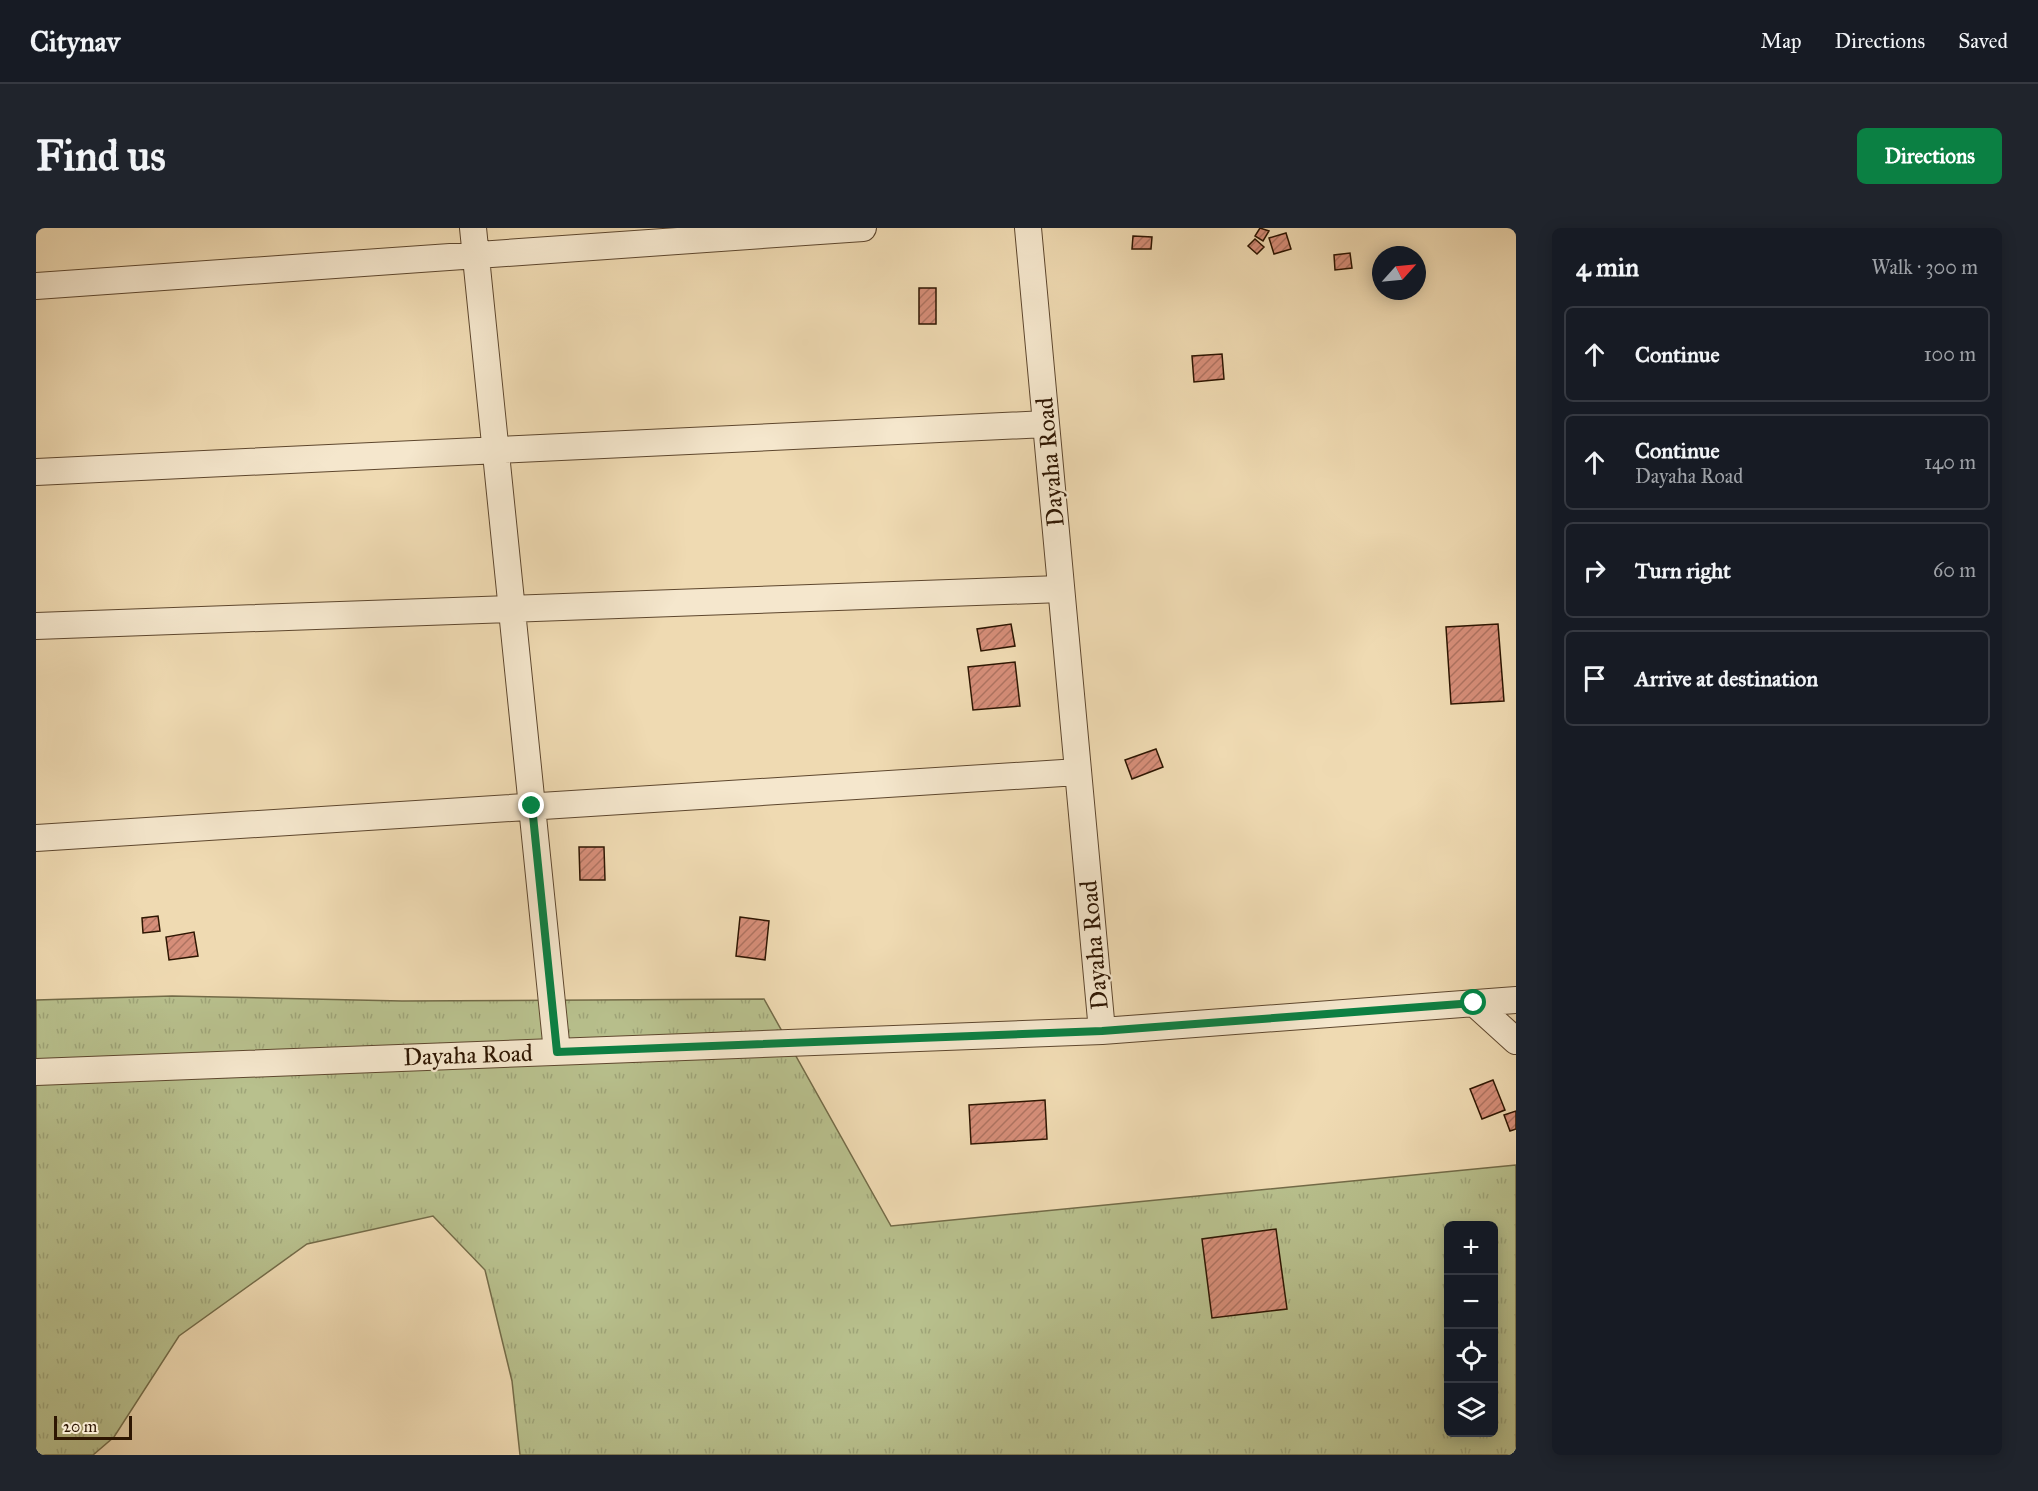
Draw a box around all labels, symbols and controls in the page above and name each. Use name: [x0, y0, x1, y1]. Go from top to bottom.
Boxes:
text: Citynav: [30, 24, 120, 59]
text: Map: [1761, 28, 1802, 54]
text: Directions: [1835, 28, 1925, 54]
text: Saved: [1958, 28, 2008, 54]
button: Directions: [1857, 128, 2002, 184]
text: Find us: [36, 130, 166, 182]
north arrow: [1372, 246, 1426, 300]
text: 4 min: [1576, 251, 1639, 283]
text: Walk · 300 m: [1871, 255, 1978, 279]
icon: ahead: [1578, 338, 1611, 371]
text: Continue: [1635, 341, 1720, 368]
text: 100 m: [1924, 342, 1976, 366]
street label: Dayaha Road: [1029, 396, 1071, 528]
text: Continue: [1635, 437, 1720, 464]
icon: ahead: [1578, 446, 1611, 479]
text: 140 m: [1924, 450, 1976, 474]
text: Dayaha Road: [1635, 464, 1743, 488]
icon: right: [1578, 554, 1611, 587]
text: Turn right: [1635, 557, 1731, 584]
text: 60 m: [1933, 558, 1976, 582]
icon: arrive: [1578, 662, 1611, 695]
text: Arrive at destination: [1635, 665, 1818, 692]
route end: [518, 792, 544, 818]
street label: Dayaha Road: [1073, 879, 1115, 1011]
route start: [1460, 989, 1486, 1015]
street label: Dayaha Road: [403, 1038, 533, 1072]
map controls: [1444, 1221, 1498, 1437]
button: +: [1444, 1221, 1498, 1275]
button: −: [1444, 1275, 1498, 1329]
button: locate: [1444, 1329, 1498, 1383]
button: layers: [1444, 1383, 1498, 1437]
scale bar: [54, 1413, 132, 1440]
text: 20 m: [63, 1417, 97, 1436]

